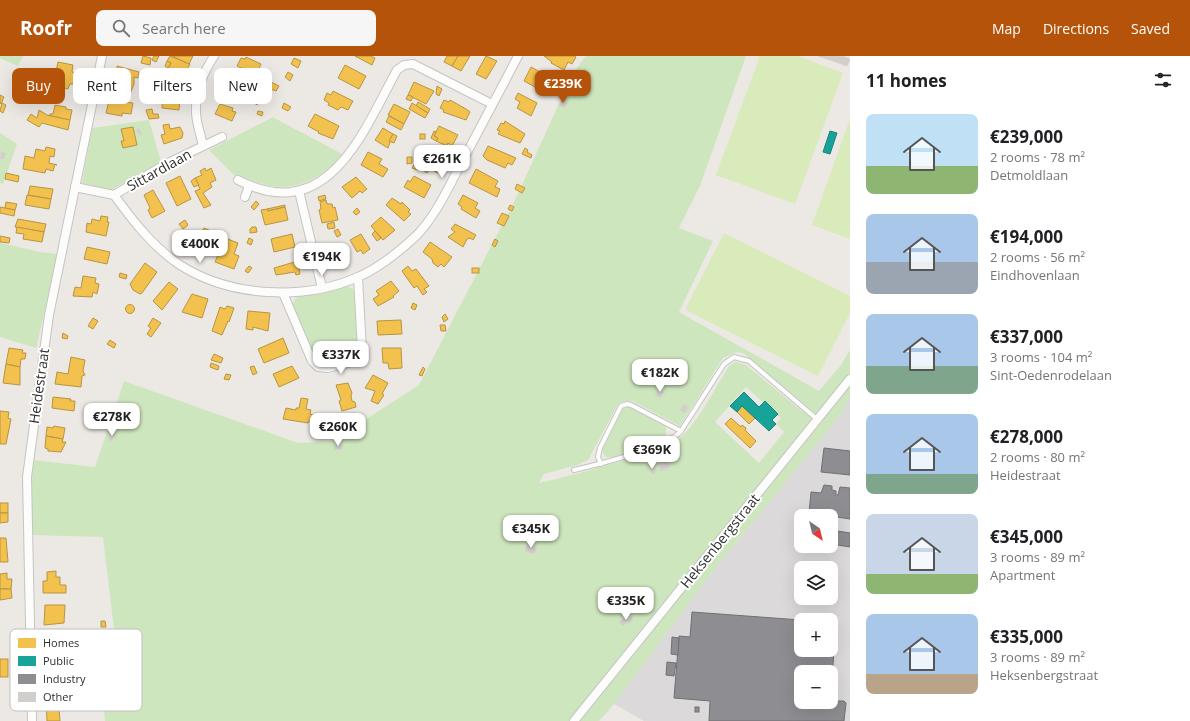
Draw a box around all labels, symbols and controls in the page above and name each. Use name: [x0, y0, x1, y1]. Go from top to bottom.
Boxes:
search box: [96, 10, 376, 46]
text: Roofr: [20, 15, 72, 41]
icon: search: [110, 17, 132, 39]
text: Search here: [142, 18, 226, 38]
text: Map: [992, 19, 1021, 38]
text: Directions: [1043, 19, 1109, 38]
text: Saved: [1131, 19, 1170, 38]
chip: Buy: [12, 68, 65, 104]
chip: Rent: [73, 68, 131, 104]
chip: Filters: [139, 68, 206, 104]
chip: New: [214, 68, 272, 104]
text: 11 homes: [866, 69, 947, 92]
icon: filters: [1152, 69, 1174, 91]
pin: €239K: [535, 70, 591, 104]
text: €239K: [544, 74, 582, 92]
text: €239,000: [990, 125, 1063, 148]
icon: home: [898, 130, 946, 178]
street label: Sittardlaan: [123, 144, 194, 195]
pin: €261K: [414, 145, 470, 179]
text: 2 rooms · 78 m²: [990, 148, 1085, 166]
text: €261K: [423, 149, 461, 167]
text: Detmoldlaan: [990, 166, 1068, 184]
text: €194,000: [990, 225, 1063, 248]
pin: €400K: [172, 230, 228, 264]
icon: home: [898, 230, 946, 278]
text: €400K: [181, 234, 219, 252]
pin: €194K: [294, 243, 350, 277]
text: €194K: [303, 247, 341, 265]
text: 2 rooms · 56 m²: [990, 248, 1085, 266]
text: Eindhovenlaan: [990, 266, 1080, 284]
text: €337,000: [990, 325, 1063, 348]
icon: home: [898, 330, 946, 378]
pin: €337K: [313, 341, 369, 375]
text: €337K: [322, 345, 360, 363]
street label: Heidestraat: [24, 347, 53, 425]
text: 3 rooms · 104 m²: [990, 348, 1092, 366]
pin: €182K: [632, 359, 688, 393]
text: €182K: [641, 363, 679, 381]
text: Sint-Oedenrodelaan: [990, 366, 1112, 384]
pin: €278K: [84, 403, 140, 437]
text: €278K: [93, 407, 131, 425]
pin: €260K: [310, 413, 366, 447]
text: €260K: [319, 417, 357, 435]
text: €278,000: [990, 425, 1063, 448]
icon: home: [898, 430, 946, 478]
pin: €369K: [624, 436, 680, 470]
text: €369K: [633, 440, 671, 458]
text: 2 rooms · 80 m²: [990, 448, 1085, 466]
text: Heidestraat: [990, 466, 1061, 484]
street label: Heksenbergstraat: [676, 489, 764, 592]
north arrow: [794, 509, 838, 553]
map controls: [794, 509, 838, 709]
pin: €345K: [503, 515, 559, 549]
text: €345K: [512, 519, 550, 537]
text: €345,000: [990, 525, 1063, 548]
icon: home: [898, 530, 946, 578]
text: 3 rooms · 89 m²: [990, 548, 1085, 566]
button: layers: [794, 561, 838, 605]
text: Apartment: [990, 566, 1055, 584]
pin: €335K: [598, 587, 654, 621]
text: €335K: [607, 591, 645, 609]
button: +: [794, 613, 838, 657]
text: €335,000: [990, 625, 1063, 648]
legend: [10, 629, 142, 711]
icon: home: [898, 630, 946, 678]
text: Homes: [43, 635, 79, 650]
text: 3 rooms · 89 m²: [990, 648, 1085, 666]
text: Public: [43, 653, 74, 668]
button: −: [794, 665, 838, 709]
text: Heksenbergstraat: [990, 666, 1098, 684]
text: Industry: [43, 671, 86, 686]
text: Other: [43, 689, 73, 704]

